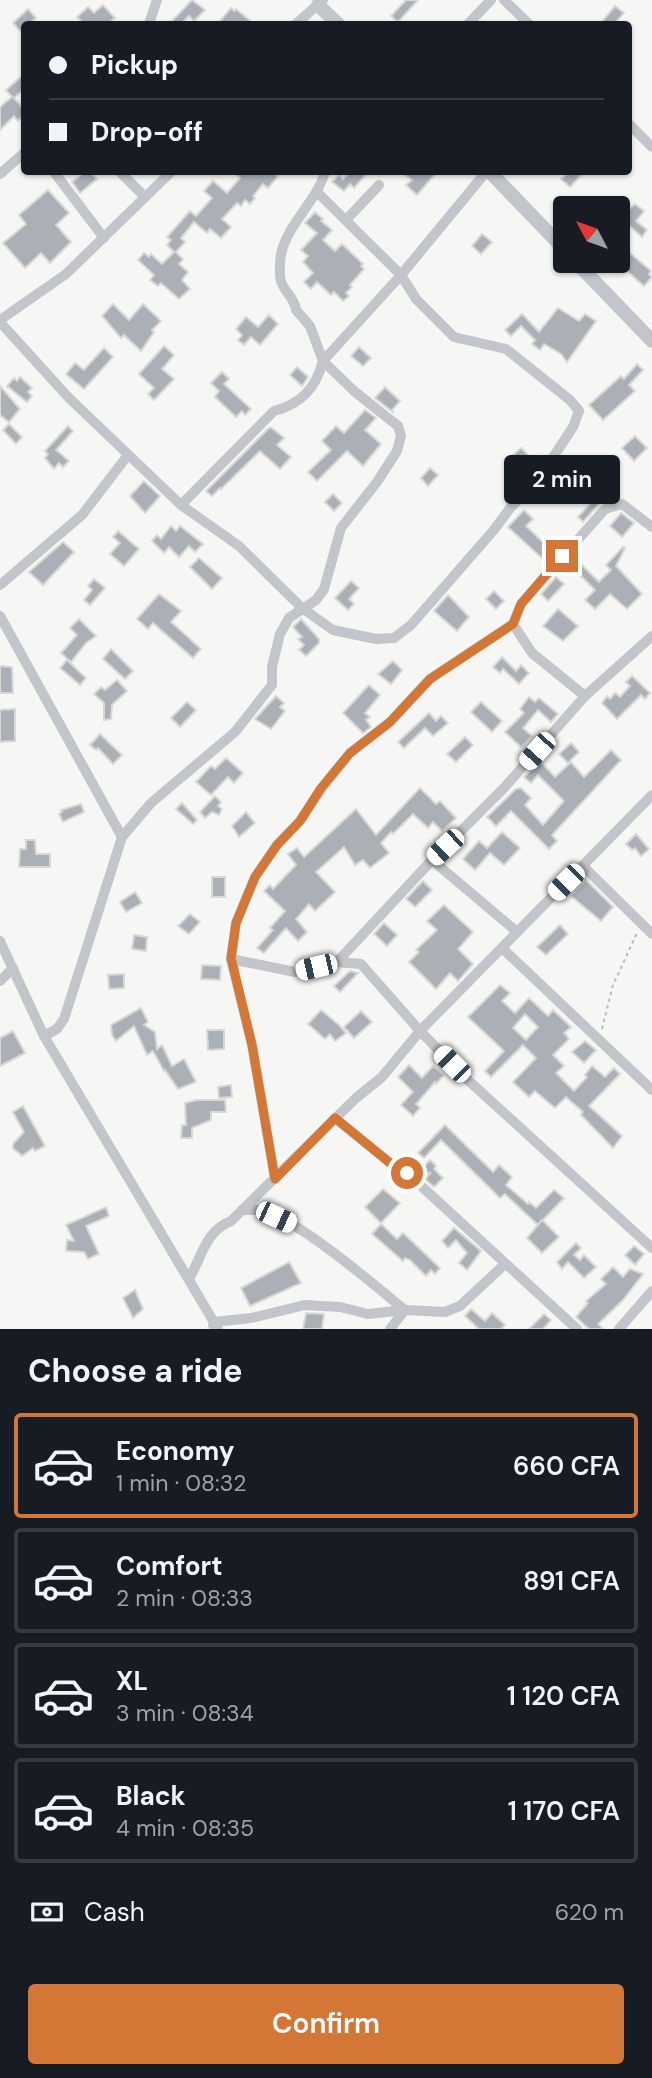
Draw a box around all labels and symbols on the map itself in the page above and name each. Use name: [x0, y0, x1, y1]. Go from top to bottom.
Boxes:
north arrow: [553, 196, 630, 273]
callout: 2 min: [504, 454, 620, 504]
route end: [546, 540, 578, 572]
car: [516, 728, 559, 774]
car: [423, 825, 468, 869]
car: [544, 860, 589, 904]
car: [294, 952, 339, 982]
car: [430, 1042, 475, 1086]
route start: [391, 1157, 423, 1189]
car: [253, 1199, 300, 1235]

